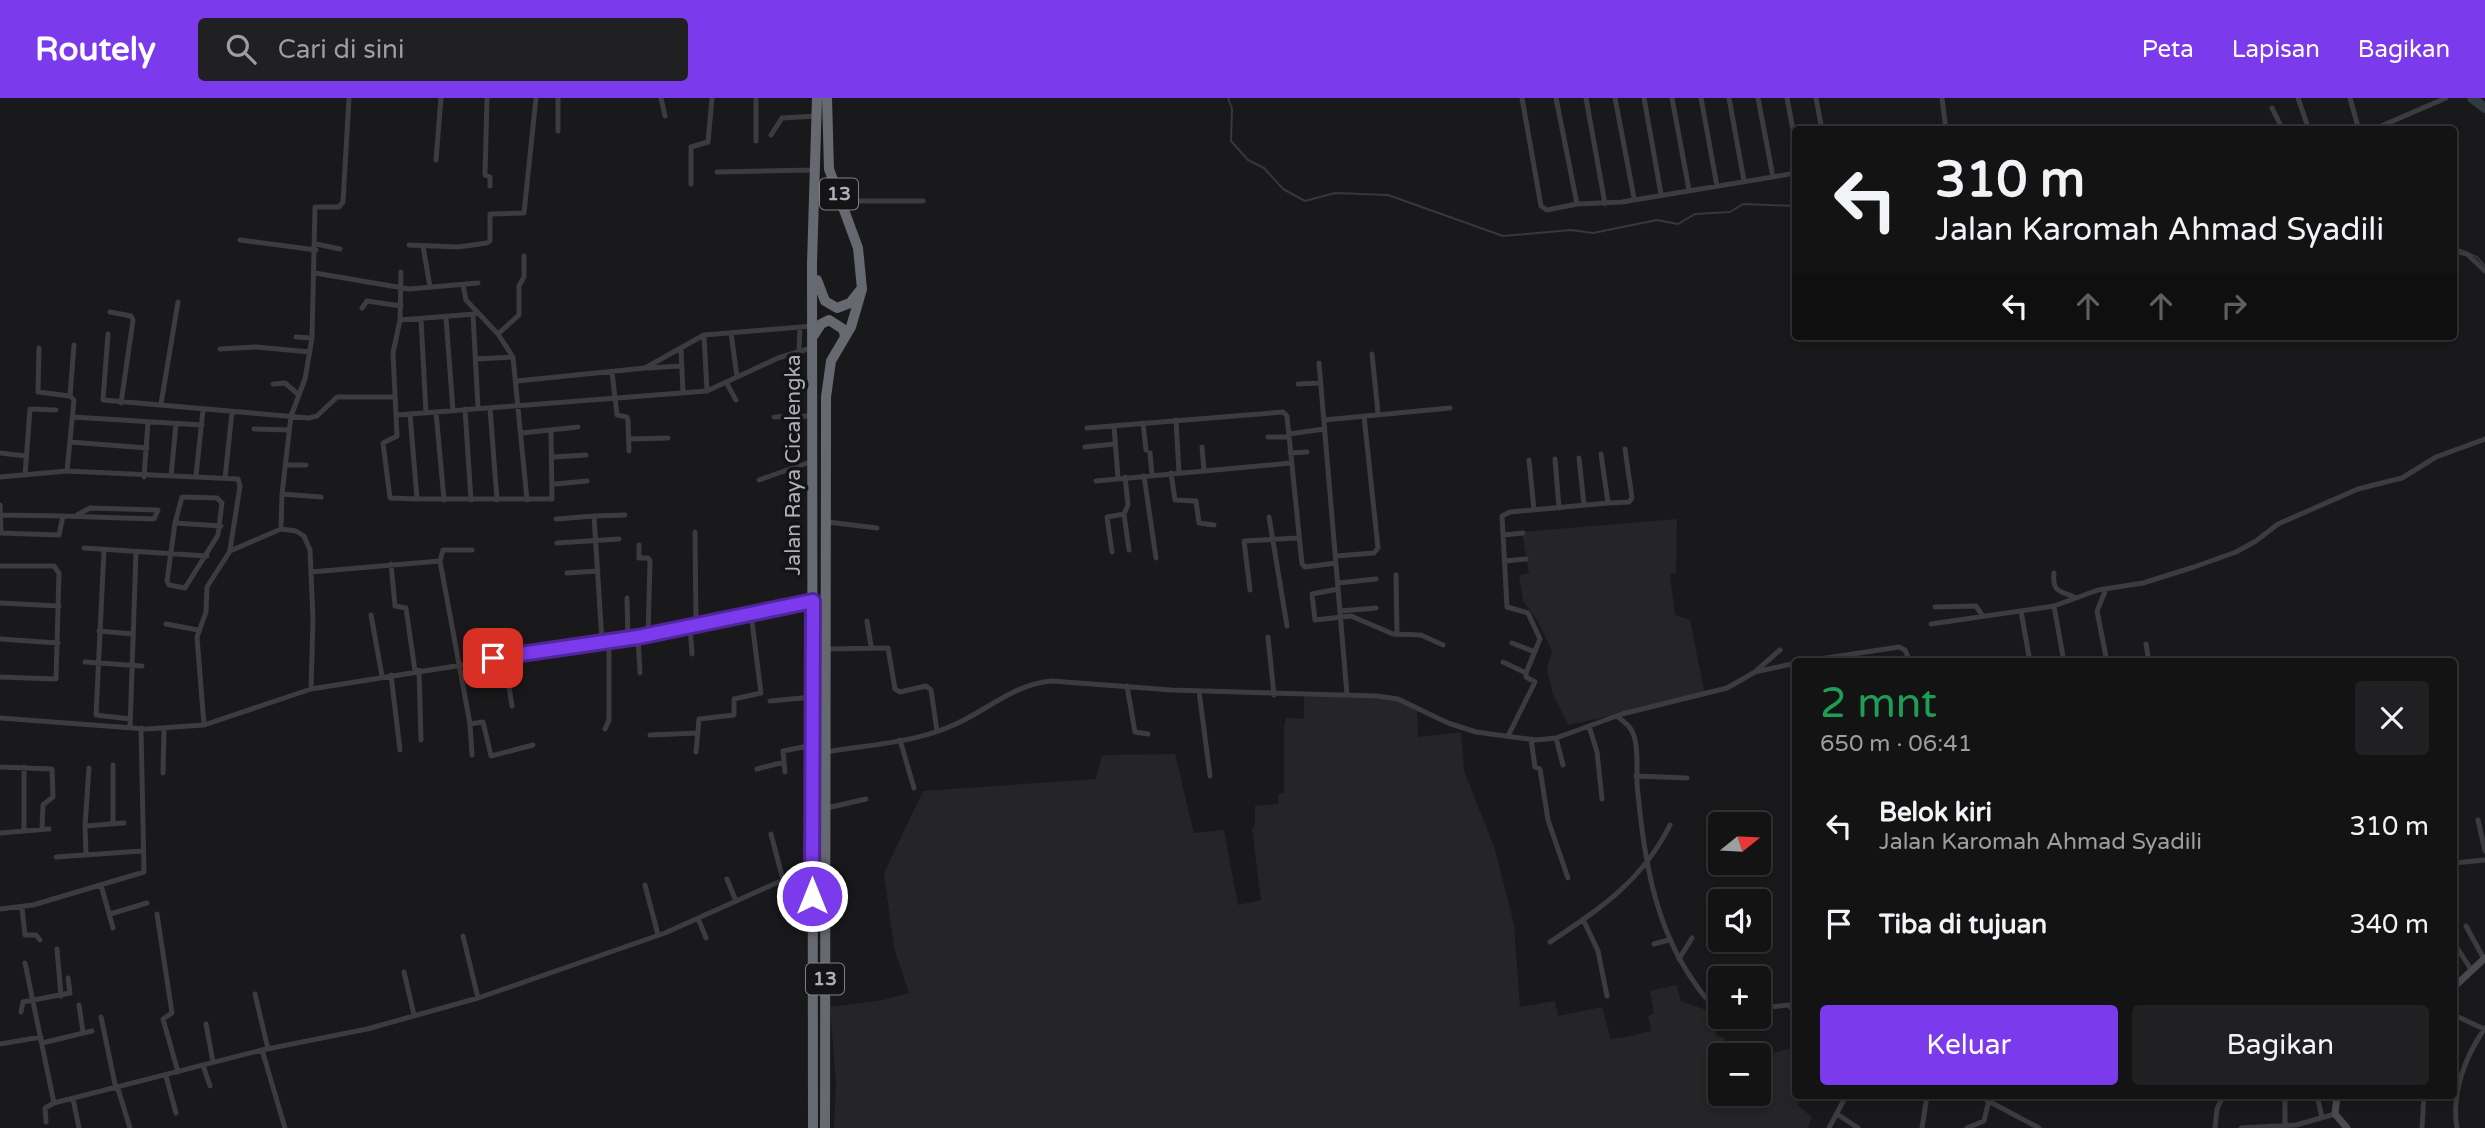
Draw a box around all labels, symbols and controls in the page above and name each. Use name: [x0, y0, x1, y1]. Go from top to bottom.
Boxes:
search box: [198, 18, 688, 81]
text: Routely: [35, 30, 156, 69]
icon: search: [222, 30, 260, 68]
text: Cari di sini: [278, 34, 404, 65]
text: Peta: [2142, 35, 2194, 64]
text: Lapisan: [2232, 35, 2320, 64]
text: Bagikan: [2358, 35, 2450, 64]
text: 310 m: [1935, 151, 2085, 210]
icon: left: [1820, 154, 1911, 245]
road number: 13: [820, 178, 858, 209]
text: Jalan Karomah Ahmad Syadili: [1935, 211, 2384, 249]
icon: left: [1996, 287, 2034, 325]
icon: ahead: [2069, 287, 2107, 325]
icon: ahead: [2142, 287, 2180, 325]
icon: right: [2215, 287, 2253, 325]
street label: Jalan Raya Cicalengka: [781, 355, 806, 575]
pin: [463, 628, 523, 688]
icon: arrive: [474, 639, 512, 677]
text: 2 mnt: [1820, 678, 1937, 729]
button: close: [2355, 681, 2429, 755]
text: 650 m · 06:41: [1820, 730, 1972, 758]
text: Belok kiri: [1879, 797, 1992, 828]
icon: left: [1820, 807, 1858, 845]
text: 310 m: [2349, 811, 2429, 842]
north arrow: [1708, 812, 1771, 875]
map controls: [1708, 812, 1771, 1106]
text: Jalan Karomah Ahmad Syadili: [1879, 828, 2202, 856]
position arrow: [775, 859, 849, 933]
button: sound: [1708, 889, 1771, 952]
icon: arrive: [1820, 905, 1858, 943]
text: Tiba di tujuan: [1879, 909, 2047, 940]
text: 340 m: [2349, 909, 2429, 940]
road number: 13: [806, 964, 844, 995]
button: +: [1708, 966, 1771, 1029]
button: Keluar: [1820, 1005, 2118, 1085]
button: Bagikan: [2132, 1005, 2429, 1085]
button: −: [1708, 1043, 1771, 1106]

